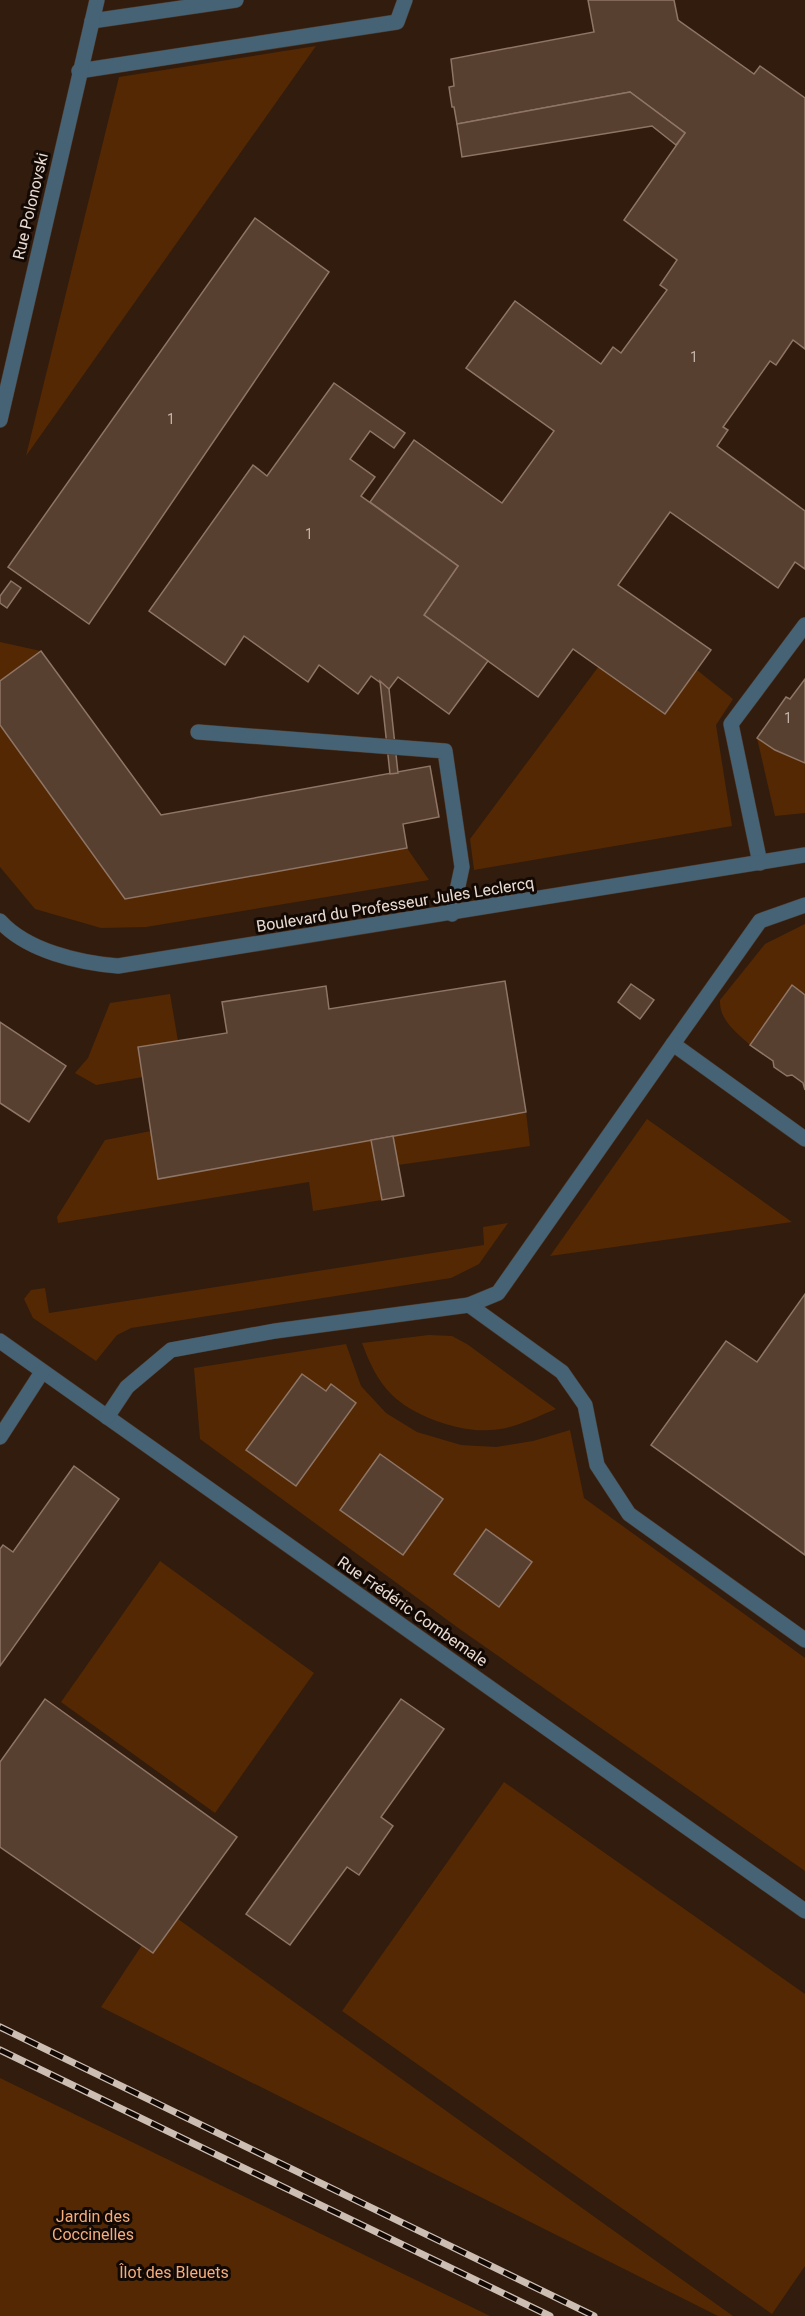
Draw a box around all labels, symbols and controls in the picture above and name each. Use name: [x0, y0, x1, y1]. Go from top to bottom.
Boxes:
street label: Rue Polonovski: [9, 151, 52, 261]
house number: 1: [690, 349, 698, 365]
house number: 1: [167, 411, 175, 427]
house number: 1: [305, 526, 313, 542]
house number: 1: [784, 710, 792, 726]
street label: Boulevard du Professeur Jules Leclercq: [255, 873, 535, 936]
street label: Rue Frédéric Combemale: [334, 1552, 491, 1670]
park label: Jardin des Coccinelles: [52, 2207, 134, 2244]
park label: Îlot des Bleuets: [118, 2263, 229, 2282]

